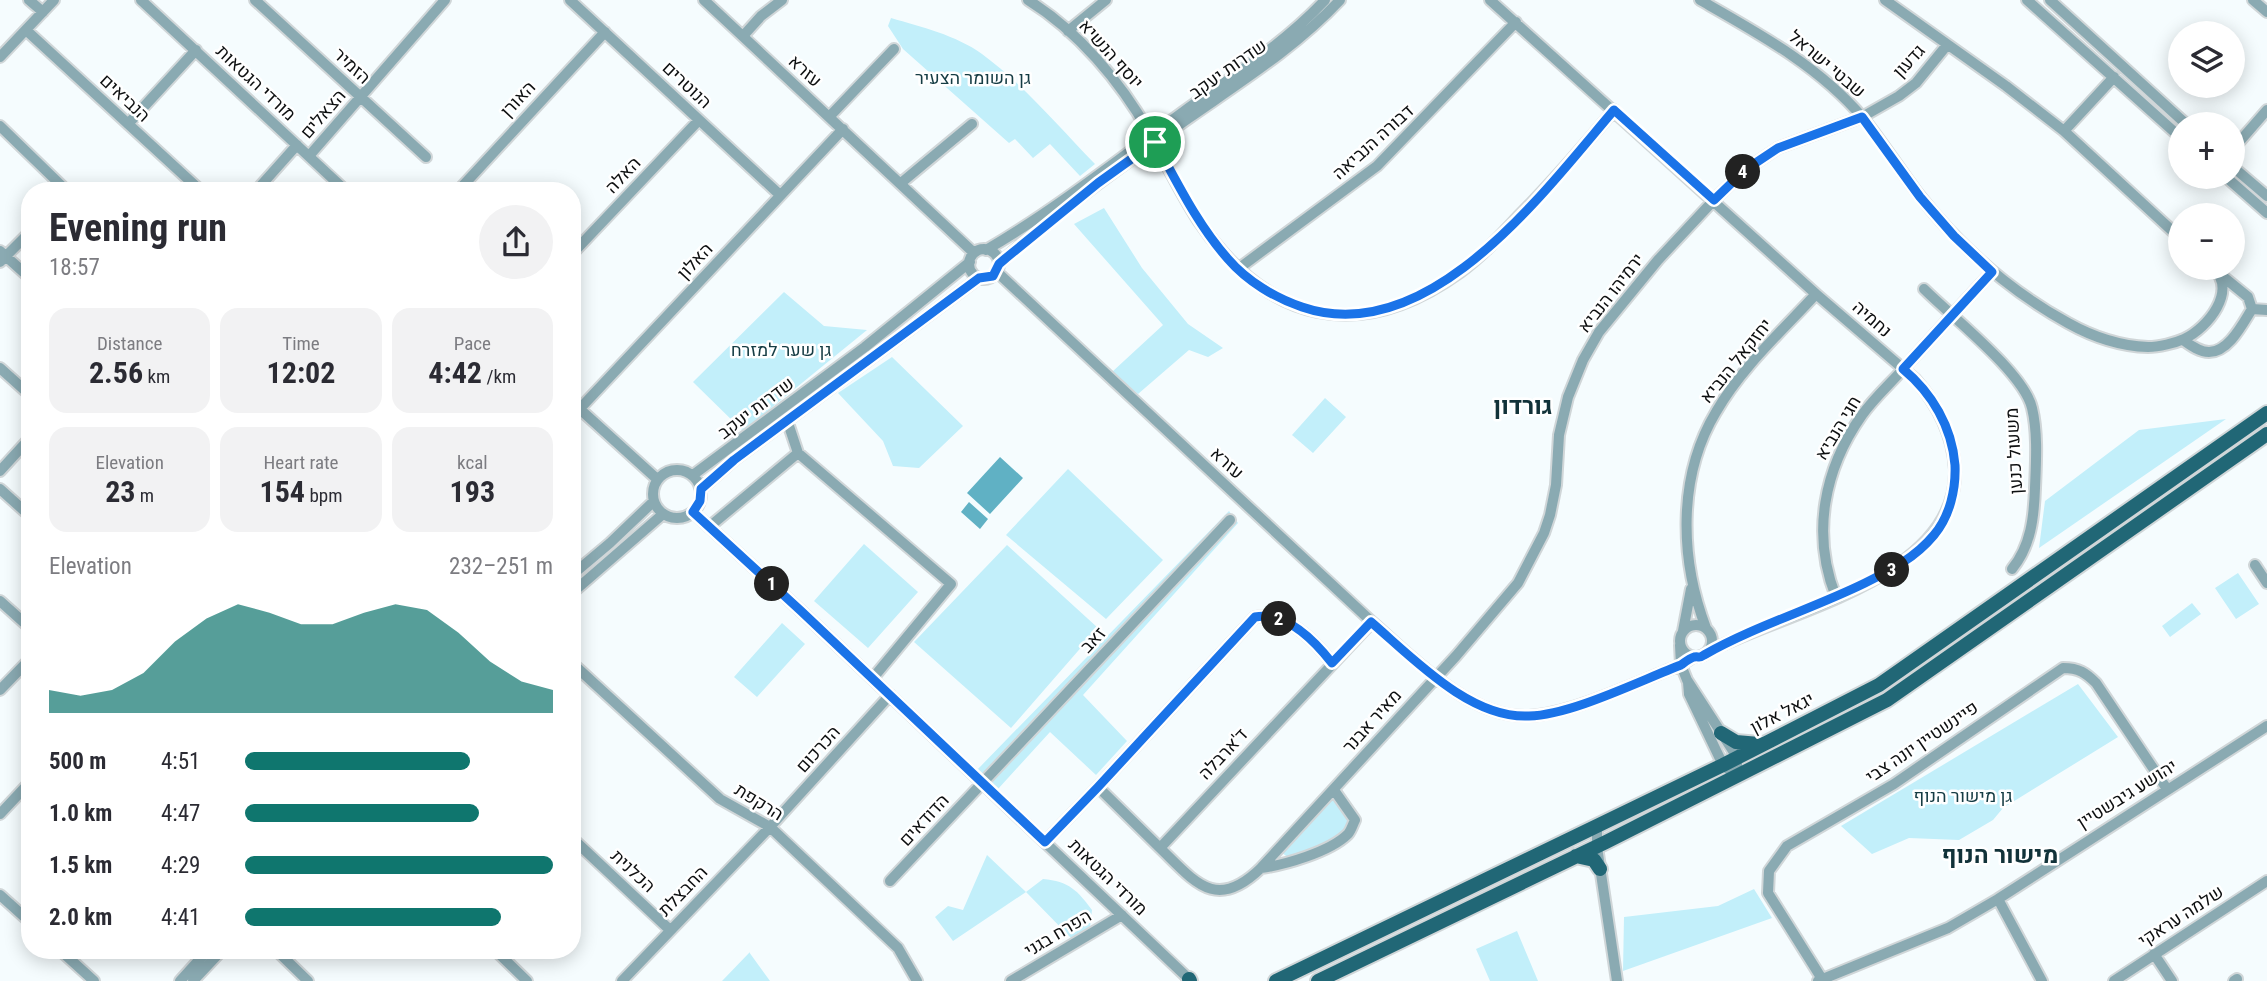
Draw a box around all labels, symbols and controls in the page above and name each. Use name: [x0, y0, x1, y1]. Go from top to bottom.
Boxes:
street label: יוסף הנשיא: [1075, 15, 1148, 92]
map controls: [2168, 21, 2245, 280]
button: layers: [2168, 21, 2245, 98]
street label: שבטי ישראל: [1785, 25, 1870, 102]
street label: שדרות יעקב: [1185, 34, 1270, 103]
street label: מורדי הגטאות: [212, 40, 301, 125]
street label: גדעון: [1888, 40, 1929, 81]
street label: הזמיר: [330, 43, 375, 88]
street label: עזרא: [785, 50, 826, 91]
street label: הנוטרים: [659, 57, 716, 113]
park label: גן השומר הצעיר: [915, 67, 1031, 88]
street label: הנביאים: [96, 69, 155, 126]
street label: האורן: [496, 76, 539, 121]
street label: הצאלים: [296, 85, 350, 142]
street label: דבורה הנביאה: [1328, 100, 1418, 184]
pin: [1125, 112, 1185, 172]
button: +: [2168, 112, 2245, 189]
icon: arrive: [1136, 123, 1174, 161]
street label: האלה: [601, 152, 645, 197]
pin: 4: [1726, 154, 1760, 190]
text: 4: [1738, 160, 1747, 183]
button: −: [2168, 203, 2245, 280]
button: share: [479, 205, 553, 279]
text: Evening run: [49, 206, 227, 250]
street label: האלון: [673, 238, 717, 283]
street label: ירמיהו הנביא: [1573, 249, 1648, 336]
text: 18:57: [49, 254, 100, 281]
street label: נחמיה: [1848, 296, 1896, 341]
street label: יחזקאל הנביא: [1695, 314, 1776, 407]
text: Distance: [97, 332, 162, 355]
text: Time: [282, 332, 320, 355]
text: Pace: [454, 332, 491, 355]
park label: גן שער למזרח: [731, 339, 831, 360]
text: 2.56: [89, 355, 143, 390]
text: 12:02: [267, 355, 335, 390]
text: 4:42: [428, 355, 482, 390]
text: km: [143, 365, 170, 388]
text: /km: [482, 365, 516, 388]
street label: שדרות יעקב: [714, 372, 798, 443]
district label: גורדון: [1494, 392, 1552, 420]
street label: חגי הנביא: [1810, 392, 1865, 464]
street label: משעול כנען: [2001, 407, 2026, 495]
street label: עזרא: [1207, 442, 1248, 483]
text: Elevation: [95, 451, 164, 474]
text: Heart rate: [263, 451, 339, 474]
text: kcal: [457, 451, 488, 474]
text: 23: [105, 474, 135, 509]
text: 154: [260, 474, 305, 509]
text: 193: [450, 474, 495, 509]
text: m: [135, 484, 154, 507]
text: bpm: [305, 484, 342, 507]
pin: 3: [1874, 552, 1910, 588]
text: Elevation: [49, 553, 132, 580]
text: 232–251 m: [449, 553, 553, 580]
text: 3: [1887, 558, 1896, 581]
pin: 1: [754, 566, 790, 602]
text: 1: [767, 572, 776, 595]
pin: 2: [1262, 602, 1296, 636]
text: 2: [1274, 607, 1283, 630]
street label: זאב: [1076, 622, 1110, 657]
street label: מאיר אבנר: [1338, 685, 1405, 757]
street label: יגאל אלון: [1746, 688, 1817, 737]
street label: פיינשטיין יונה צבי: [1862, 696, 1982, 787]
street label: הכרכום: [791, 721, 844, 776]
street label: ד'ארבלה: [1194, 724, 1252, 784]
text: 500 m: [49, 748, 106, 775]
text: 4:51: [161, 748, 200, 775]
street label: יהושע גיבשטיין: [2073, 755, 2180, 833]
street label: הרקפת: [731, 779, 787, 825]
park label: גן מישור הנוף: [1914, 785, 2012, 806]
street label: הדודאים: [894, 789, 953, 850]
text: 1.0 km: [49, 800, 112, 827]
text: 4:47: [161, 800, 200, 827]
street label: מורדי הגטאות: [1065, 834, 1152, 919]
district label: מישור הנוף: [1942, 841, 2058, 869]
street label: הכלנית: [607, 845, 660, 896]
text: 1.5 km: [49, 852, 112, 879]
text: 4:29: [161, 852, 200, 879]
street label: החבצלת: [654, 861, 711, 920]
street label: שלמה עראקי: [2134, 880, 2227, 951]
text: 2.0 km: [49, 904, 112, 931]
text: 4:41: [161, 904, 200, 931]
street label: הפרח בגני: [1021, 904, 1095, 961]

